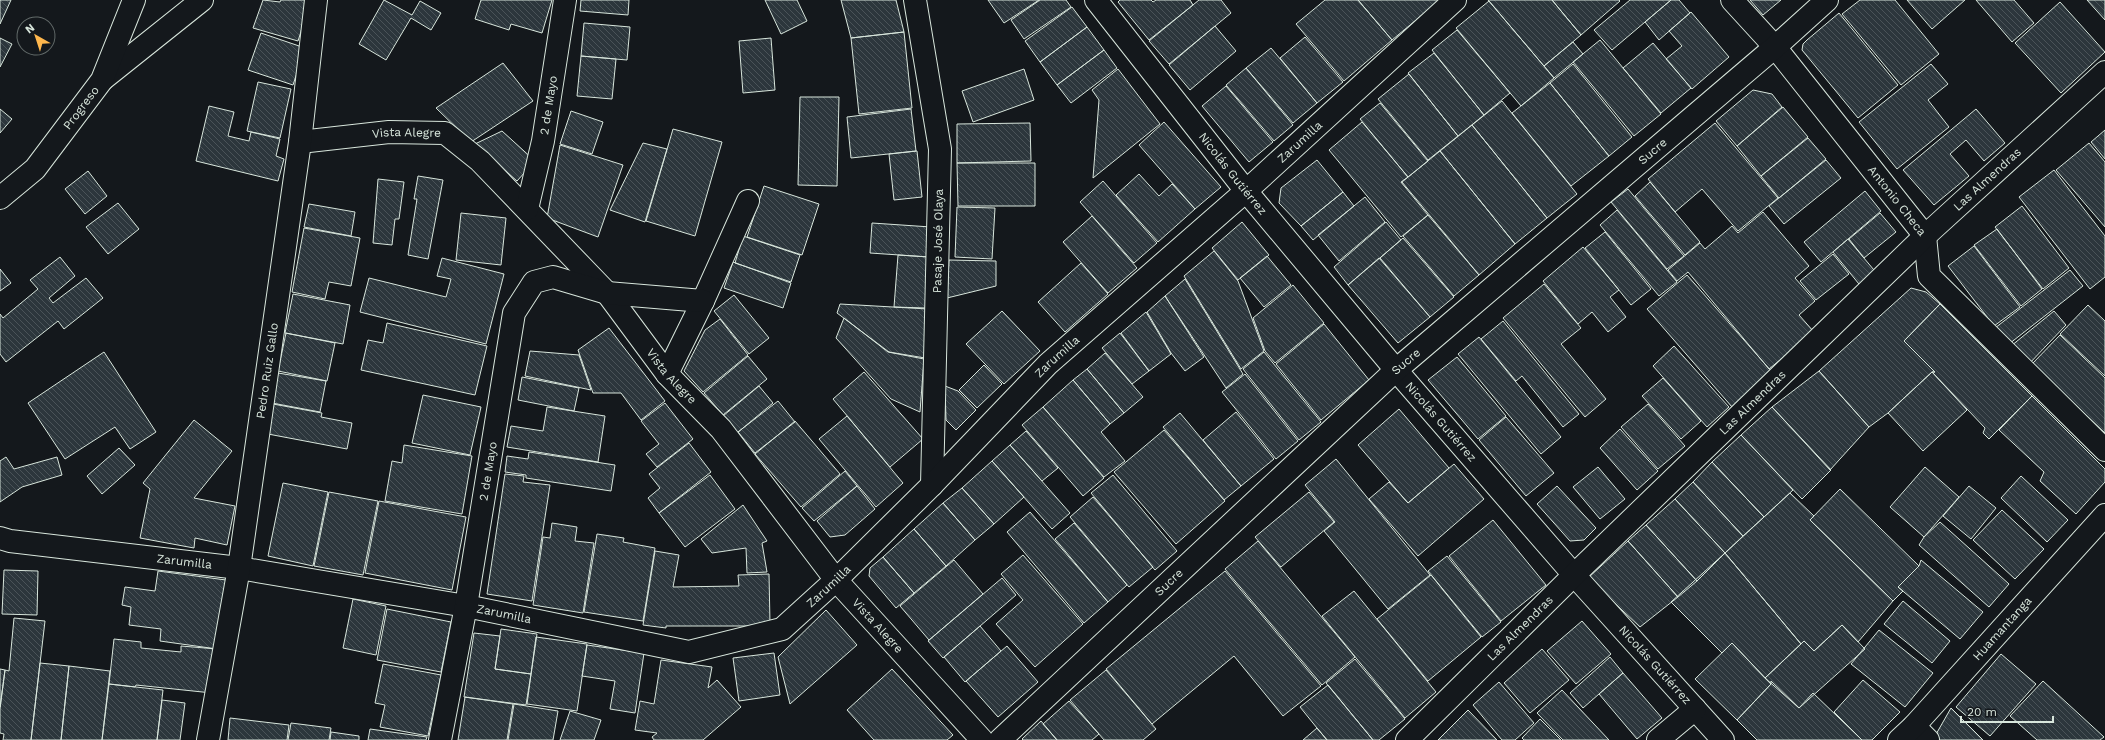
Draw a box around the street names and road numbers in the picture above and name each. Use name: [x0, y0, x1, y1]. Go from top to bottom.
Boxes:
street label: 2 de Mayo: [537, 75, 560, 136]
street label: Progreso: [60, 83, 102, 132]
street label: Zarumilla: [1275, 118, 1325, 166]
street label: Vista Alegre: [371, 125, 441, 141]
street label: Nicolás Gutiérrez: [1196, 130, 1270, 217]
street label: Sucre: [1635, 135, 1670, 168]
street label: Las Almendras: [1951, 145, 2024, 214]
street label: Antonio Checa: [1865, 163, 1929, 239]
street label: Pasaje José Olaya: [930, 189, 946, 293]
street label: Pedro Ruiz Gallo: [253, 322, 281, 420]
street label: Zarumilla: [1032, 333, 1082, 380]
street label: Sucre: [1389, 345, 1423, 378]
street label: Vista Alegre: [644, 346, 699, 407]
street label: Las Almendras: [1716, 367, 1789, 438]
street label: Nicolás Gutiérrez: [1403, 379, 1479, 465]
street label: 2 de Mayo: [476, 441, 500, 502]
street label: Zarumilla: [156, 551, 213, 572]
street label: Zarumilla: [804, 562, 854, 610]
street label: Sucre: [1152, 566, 1186, 599]
street label: Las Almendras: [1484, 593, 1556, 664]
street label: Huamantanga: [1970, 594, 2035, 663]
street label: Vista Alegre: [849, 595, 906, 656]
street label: Zarumilla: [475, 601, 533, 626]
street label: Nicolás Gutiérrez: [1616, 623, 1694, 707]

